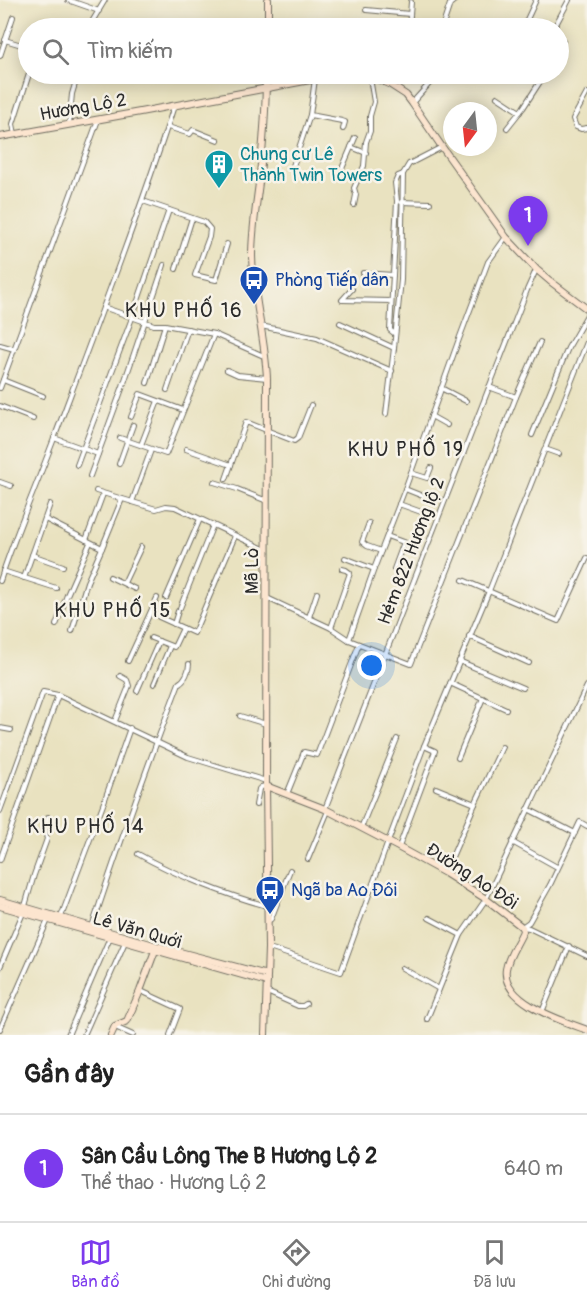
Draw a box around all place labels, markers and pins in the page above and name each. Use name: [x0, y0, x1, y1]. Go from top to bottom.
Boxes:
place label: Chung cư Lê Thành Twin Towers: [240, 143, 382, 187]
building icon: Chung cư Lê Thành Twin Towers: [203, 148, 235, 190]
pin: 1: [508, 196, 548, 246]
bus stop icon: Phòng Tiếp dân: [238, 264, 270, 306]
place label: Phòng Tiếp dân: [275, 269, 389, 292]
bus stop icon: Ngã ba Ao Đôi: [254, 874, 286, 916]
place label: Ngã ba Ao Đôi: [291, 879, 397, 902]

